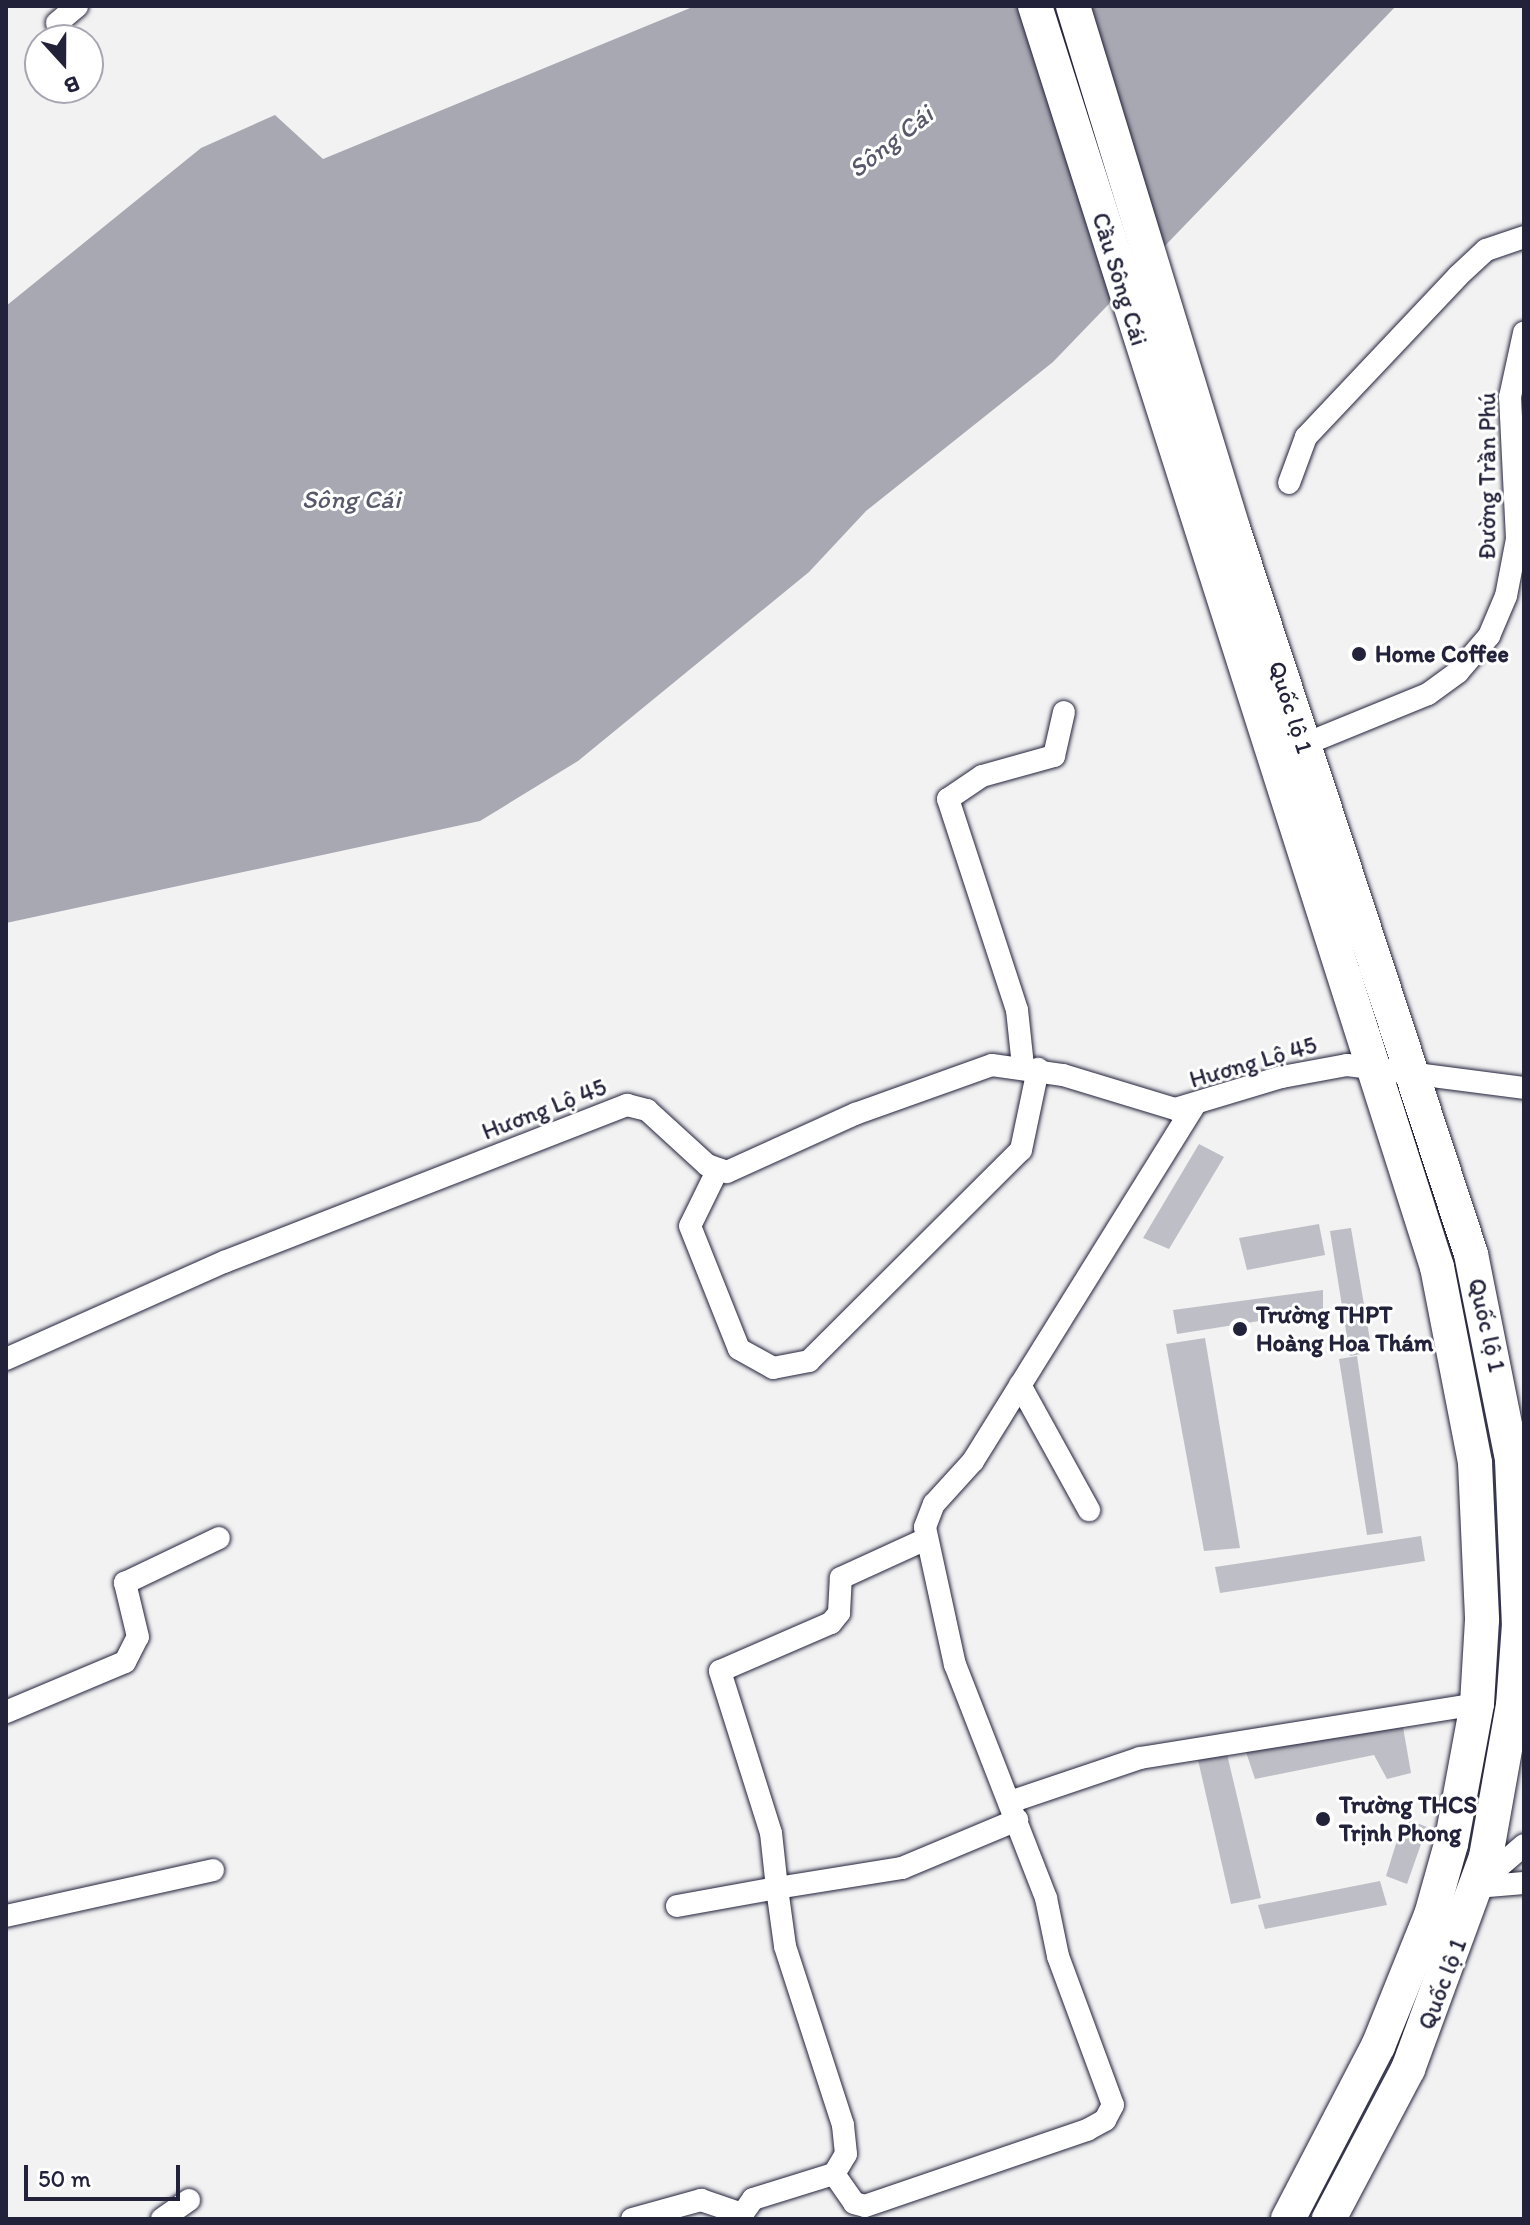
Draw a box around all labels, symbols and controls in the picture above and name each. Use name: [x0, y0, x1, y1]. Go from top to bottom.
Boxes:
north arrow: [24, 24, 104, 104]
text: B: [61, 70, 84, 100]
water label: Sông Cái: [843, 99, 939, 185]
street label: Cầu Sông Cái: [1086, 209, 1154, 349]
street label: Đường Trần Phú: [1473, 393, 1501, 559]
water label: Sông Cái: [302, 484, 400, 516]
place label: Home Coffee: [1375, 640, 1509, 668]
marker: Home Coffee: [1350, 645, 1368, 663]
street label: Quốc lộ 1: [1263, 657, 1319, 757]
street label: Hương Lộ 45: [1186, 1030, 1320, 1094]
street label: Hương Lộ 45: [478, 1072, 610, 1146]
street label: Quốc lộ 1: [1462, 1275, 1512, 1375]
place label: Trường THPT Hoàng Hoa Thám: [1256, 1301, 1433, 1357]
marker: Trường THPT Hoàng Hoa Thám: [1231, 1320, 1249, 1338]
place label: Trường THCS Trịnh Phong: [1339, 1791, 1477, 1847]
marker: Trường THCS Trịnh Phong: [1314, 1810, 1332, 1828]
street label: Quốc lộ 1: [1411, 1934, 1473, 2034]
scale bar: [28, 2149, 184, 2199]
text: 50 m: [38, 2164, 91, 2193]

